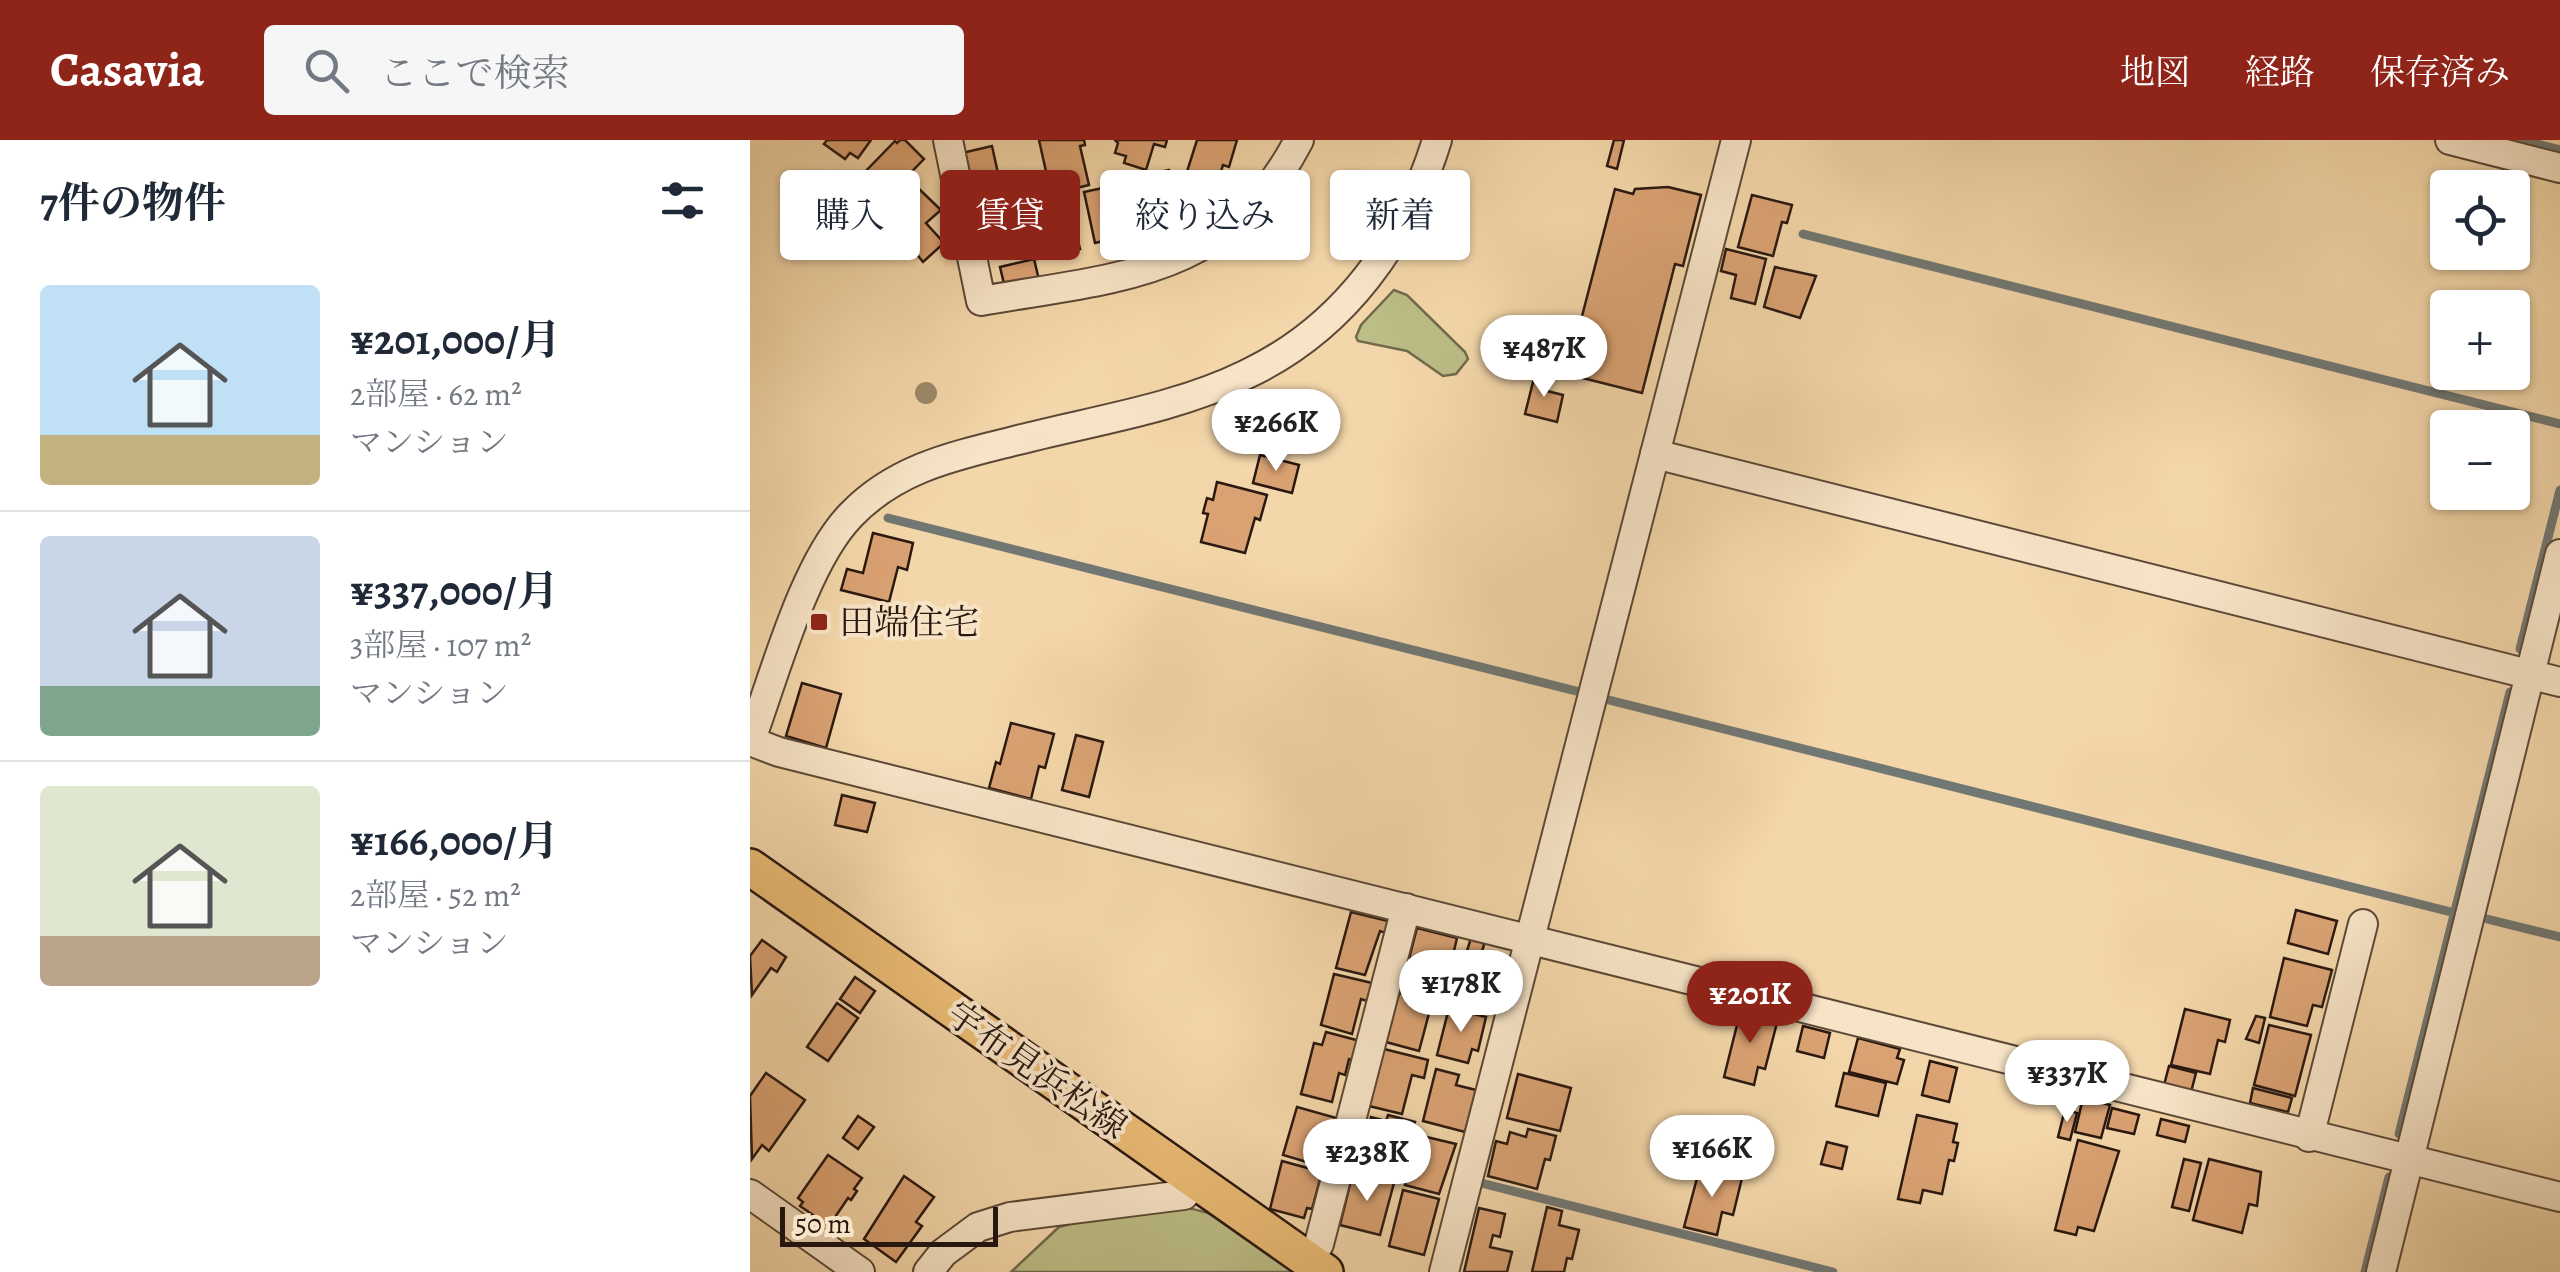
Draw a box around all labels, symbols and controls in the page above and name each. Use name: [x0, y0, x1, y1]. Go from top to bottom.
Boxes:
search box: [264, 25, 964, 115]
text: Casavia: [50, 37, 204, 103]
icon: search: [299, 43, 354, 98]
text: ここで検索: [379, 47, 569, 99]
text: 地図: [2120, 48, 2190, 96]
text: 経路: [2245, 48, 2315, 96]
text: 保存済み: [2370, 48, 2510, 96]
chip: 購入: [780, 170, 920, 260]
chip: 賃貸: [940, 170, 1080, 260]
chip: 絞り込み: [1100, 170, 1310, 260]
chip: 新着: [1330, 170, 1470, 260]
map controls: [2430, 170, 2530, 510]
button: locate: [2430, 170, 2530, 270]
icon: filters: [655, 173, 710, 228]
text: 7件の物件: [40, 174, 226, 231]
button: +: [2430, 290, 2530, 390]
text: ¥201,000/月: [350, 311, 561, 368]
pin: ¥487K: [1474, 315, 1614, 400]
icon: home: [120, 325, 240, 445]
text: ¥487K: [1502, 325, 1586, 369]
text: 2部屋 · 62 m²: [350, 372, 522, 416]
pin: ¥266K: [1206, 389, 1346, 474]
text: ¥266K: [1234, 399, 1318, 443]
button: −: [2430, 410, 2530, 510]
text: マンション: [350, 420, 509, 464]
text: ¥337,000/月: [350, 562, 559, 619]
icon: home: [120, 576, 240, 696]
place label: 田端住宅: [839, 598, 979, 646]
marker: 田端住宅: [808, 611, 830, 633]
text: 3部屋 · 107 m²: [350, 623, 531, 667]
text: マンション: [350, 671, 509, 715]
text: ¥166,000/月: [350, 812, 559, 869]
icon: home: [120, 826, 240, 946]
text: 2部屋 · 52 m²: [350, 873, 521, 917]
text: マンション: [350, 921, 509, 965]
pin: ¥178K: [1391, 950, 1531, 1035]
text: ¥178K: [1421, 960, 1501, 1004]
pin: ¥201K: [1680, 961, 1820, 1046]
text: ¥201K: [1709, 971, 1791, 1015]
street label: 宇布見浜松線: [937, 990, 1137, 1150]
pin: ¥337K: [1997, 1040, 2137, 1125]
text: ¥337K: [2027, 1050, 2107, 1094]
pin: ¥166K: [1642, 1115, 1782, 1200]
pin: ¥238K: [1297, 1119, 1437, 1204]
text: ¥166K: [1672, 1125, 1752, 1169]
text: ¥238K: [1325, 1129, 1409, 1173]
scale bar: [780, 1202, 998, 1246]
text: 50 m: [795, 1205, 851, 1243]

